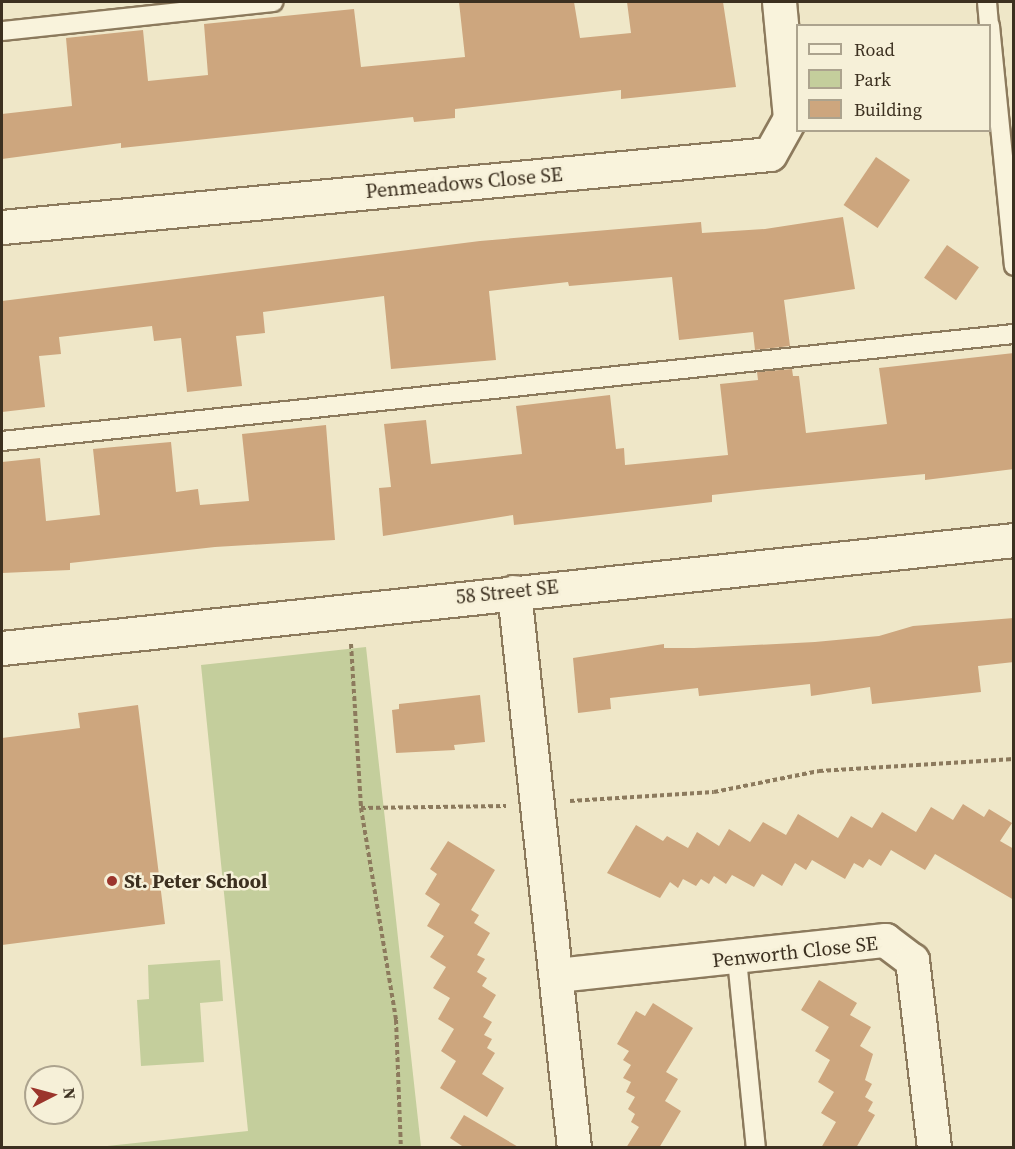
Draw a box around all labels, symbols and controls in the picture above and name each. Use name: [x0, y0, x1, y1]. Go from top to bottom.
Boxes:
legend: [796, 24, 991, 132]
text: Road: [854, 37, 895, 62]
text: Park: [854, 67, 891, 92]
text: Building: [854, 97, 922, 122]
street label: Penmeadows Close SE: [364, 162, 564, 204]
street label: 58 Street SE: [454, 575, 560, 609]
place label: St. Peter School: [124, 869, 267, 893]
marker: St. Peter School: [105, 874, 119, 888]
street label: Penworth Close SE: [711, 931, 879, 973]
north arrow: [24, 1065, 84, 1125]
text: N: [58, 1086, 81, 1100]

